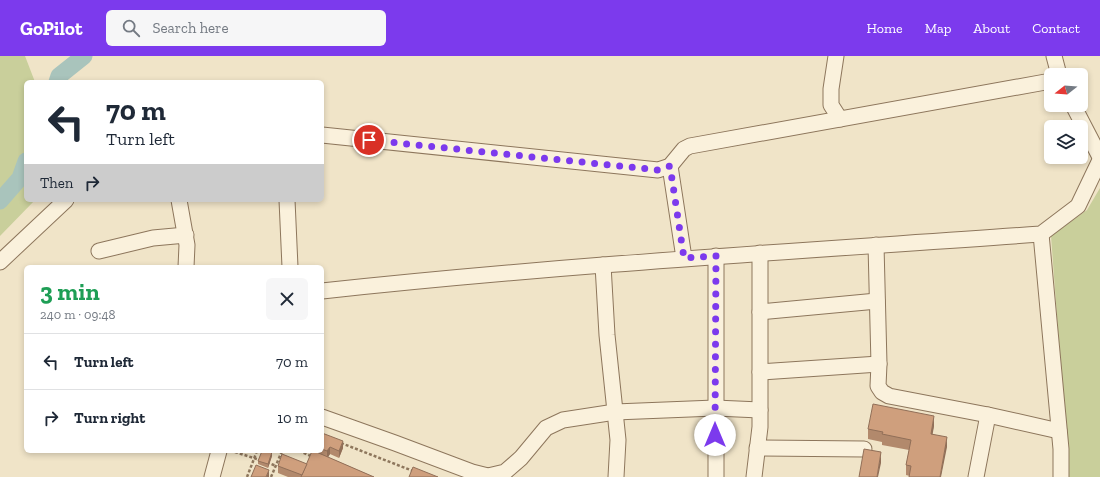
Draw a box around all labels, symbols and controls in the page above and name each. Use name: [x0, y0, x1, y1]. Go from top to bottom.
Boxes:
search box: [106, 10, 386, 46]
text: GoPilot: [20, 17, 82, 40]
icon: search: [120, 17, 142, 39]
text: Search here: [152, 19, 228, 37]
text: Home: [867, 20, 903, 37]
text: Map: [925, 20, 951, 37]
text: About: [973, 20, 1010, 37]
text: Contact: [1032, 20, 1080, 37]
north arrow: [1044, 68, 1088, 112]
map controls: [1044, 68, 1088, 164]
text: 70 m: [106, 94, 166, 127]
icon: left: [40, 96, 92, 148]
button: layers: [1044, 120, 1088, 164]
pin: [352, 123, 386, 157]
text: Turn left: [106, 128, 175, 150]
icon: arrive: [358, 129, 380, 151]
icon: right: [81, 172, 103, 194]
text: Then: [40, 174, 73, 192]
text: 3 min: [40, 277, 100, 306]
button: close: [266, 278, 308, 320]
text: 240 m · 09:48: [40, 307, 115, 322]
icon: left: [40, 351, 62, 373]
text: Turn left: [74, 353, 134, 371]
text: 70 m: [276, 353, 308, 371]
icon: right: [40, 407, 62, 429]
text: Turn right: [74, 409, 145, 427]
text: 10 m: [277, 409, 308, 427]
position arrow: [694, 414, 736, 456]

